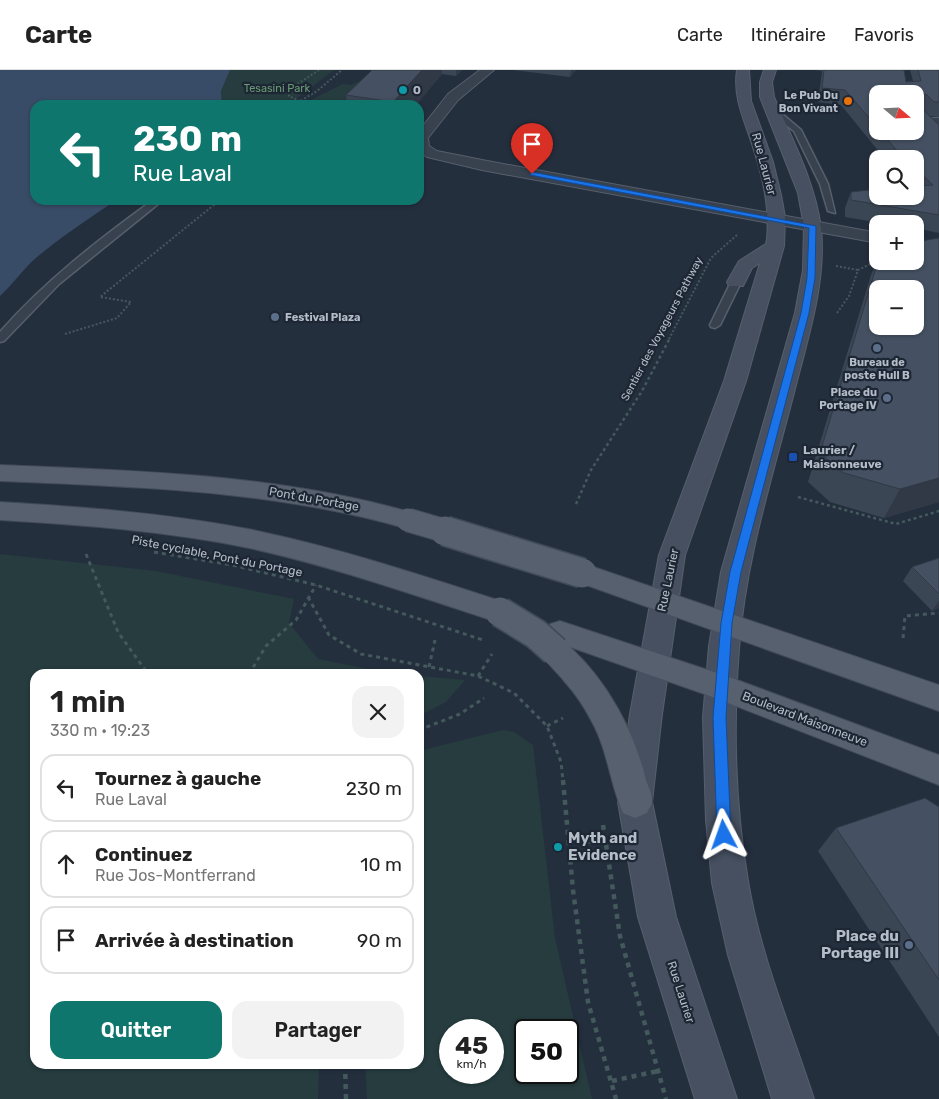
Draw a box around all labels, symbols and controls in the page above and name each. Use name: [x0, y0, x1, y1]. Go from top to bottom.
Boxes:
text: Carte: [25, 21, 92, 49]
text: Carte: [677, 24, 723, 46]
text: Itinéraire: [751, 24, 826, 46]
text: Favoris: [854, 24, 914, 46]
park label: Tesasini Park: [244, 82, 310, 95]
marker: O: [397, 84, 409, 96]
place label: O: [413, 84, 421, 97]
north arrow: [869, 85, 924, 140]
map controls: [869, 85, 924, 335]
place label: Le Pub Du Bon Vivant: [779, 89, 838, 115]
marker: Le Pub Du Bon Vivant: [842, 95, 854, 107]
text: 230 m: [133, 118, 242, 160]
icon: left: [50, 120, 115, 185]
pin: [511, 123, 553, 174]
icon: arrive: [518, 130, 546, 158]
street label: Rue Laurier: [749, 131, 779, 197]
button: search: [869, 150, 924, 205]
text: Rue Laval: [133, 160, 232, 187]
button: +: [869, 215, 924, 270]
street label: Sentier des Voyageurs Pathway: [618, 255, 706, 403]
button: −: [869, 280, 924, 335]
marker: Festival Plaza: [269, 311, 281, 323]
place label: Festival Plaza: [285, 311, 360, 324]
marker: Bureau de poste Hull B: [871, 342, 883, 354]
place label: Bureau de poste Hull B: [844, 356, 910, 382]
place label: Place du Portage IV: [819, 386, 877, 412]
marker: Place du Portage IV: [881, 392, 893, 404]
place label: Laurier / Maisonneuve: [803, 443, 882, 471]
marker: Laurier / Maisonneuve: [787, 451, 799, 463]
street label: Pont du Portage: [268, 484, 360, 514]
street label: Piste cyclable, Pont du Portage: [130, 533, 304, 579]
street label: Rue Laurier: [654, 547, 682, 613]
text: 1 min: [50, 684, 125, 720]
button: close: [352, 686, 404, 738]
street label: Boulevard Maisonneuve: [741, 689, 870, 749]
text: 330 m · 19:23: [50, 721, 150, 740]
text: Tournez à gauche: [95, 767, 261, 790]
icon: left: [52, 774, 80, 802]
text: 230 m: [346, 777, 402, 800]
text: Rue Laval: [95, 790, 167, 809]
position arrow: [697, 808, 749, 860]
place label: Myth and Evidence: [568, 829, 637, 864]
marker: Myth and Evidence: [552, 841, 564, 853]
text: Continuez: [95, 843, 193, 866]
icon: ahead: [52, 850, 80, 878]
text: 10 m: [360, 853, 402, 876]
text: Rue Jos-Montferrand: [95, 866, 256, 885]
icon: arrive: [52, 926, 80, 954]
place label: Place du Portage III: [821, 927, 899, 962]
text: Arrivée à destination: [95, 929, 294, 952]
text: 90 m: [357, 929, 402, 952]
marker: Place du Portage III: [903, 939, 915, 951]
street label: Rue Laurier: [664, 959, 698, 1025]
button: Quitter: [50, 1001, 222, 1059]
button: Partager: [232, 1001, 404, 1059]
speed limit sign: 50: [514, 1019, 579, 1084]
text: 45: [455, 1031, 488, 1060]
text: km/h: [457, 1057, 486, 1071]

